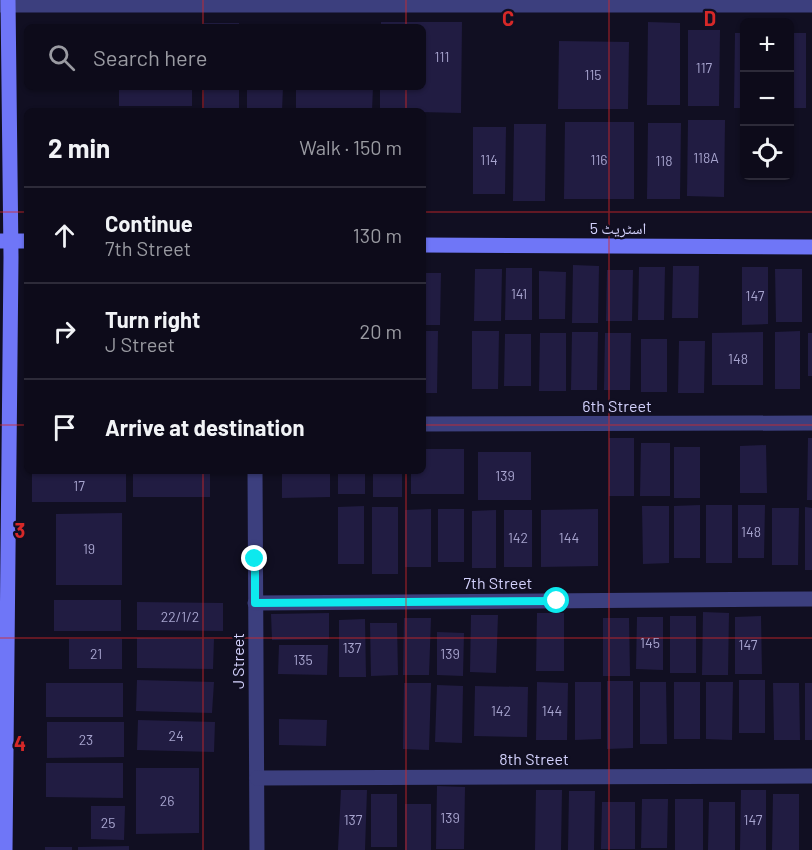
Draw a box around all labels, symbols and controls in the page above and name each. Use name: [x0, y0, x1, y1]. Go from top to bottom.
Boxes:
text: C: [502, 6, 514, 30]
text: D: [704, 6, 716, 30]
map controls: [740, 18, 794, 180]
button: +: [740, 18, 794, 72]
search box: [24, 24, 426, 90]
icon: search: [45, 41, 78, 74]
text: Search here: [93, 44, 207, 70]
house number: 111: [435, 48, 449, 65]
house number: 117: [696, 59, 713, 76]
house number: 115: [584, 66, 602, 83]
button: −: [740, 72, 794, 126]
button: locate: [740, 126, 794, 180]
text: 2 min: [48, 132, 110, 163]
text: Walk · 150 m: [299, 135, 402, 159]
house number: 118A: [693, 149, 719, 166]
house number: 114: [480, 151, 498, 168]
house number: 116: [590, 151, 608, 168]
house number: 118: [655, 152, 673, 169]
text: Continue: [105, 210, 193, 236]
street label: اسٹریٹ 5: [590, 218, 646, 238]
icon: ahead: [48, 219, 81, 252]
text: 130 m: [353, 223, 402, 247]
text: 7th Street: [105, 236, 191, 260]
house number: 141: [511, 285, 527, 302]
house number: 147: [746, 287, 765, 304]
text: Turn right: [105, 306, 200, 332]
icon: right: [48, 315, 81, 348]
text: 20 m: [359, 319, 402, 343]
text: J Street: [105, 332, 175, 356]
house number: 148: [728, 350, 748, 367]
street label: 6th Street: [582, 396, 652, 415]
icon: arrive: [48, 411, 81, 444]
text: Arrive at destination: [105, 414, 304, 440]
house number: 139: [495, 467, 515, 484]
house number: 17: [73, 477, 85, 494]
text: 3: [15, 518, 25, 542]
house number: 148: [741, 523, 761, 540]
house number: 142: [508, 529, 528, 546]
house number: 144: [559, 529, 579, 546]
house number: 19: [83, 540, 95, 557]
route end: [241, 545, 267, 571]
street label: 7th Street: [464, 573, 532, 592]
route start: [543, 587, 569, 613]
house number: 22/1/2: [161, 608, 199, 625]
street label: J Street: [228, 633, 247, 689]
house number: 145: [640, 634, 660, 651]
house number: 147: [739, 636, 758, 653]
house number: 137: [343, 639, 362, 656]
house number: 21: [90, 645, 102, 662]
house number: 139: [440, 645, 460, 662]
house number: 135: [293, 651, 313, 668]
house number: 142: [491, 702, 511, 719]
house number: 144: [542, 702, 562, 719]
house number: 24: [168, 727, 184, 744]
text: 4: [14, 731, 26, 755]
house number: 23: [79, 731, 93, 748]
street label: 8th Street: [499, 749, 569, 768]
house number: 26: [160, 792, 174, 809]
house number: 139: [440, 809, 460, 826]
house number: 137: [344, 811, 363, 828]
house number: 147: [744, 811, 763, 828]
house number: 25: [101, 814, 115, 831]

